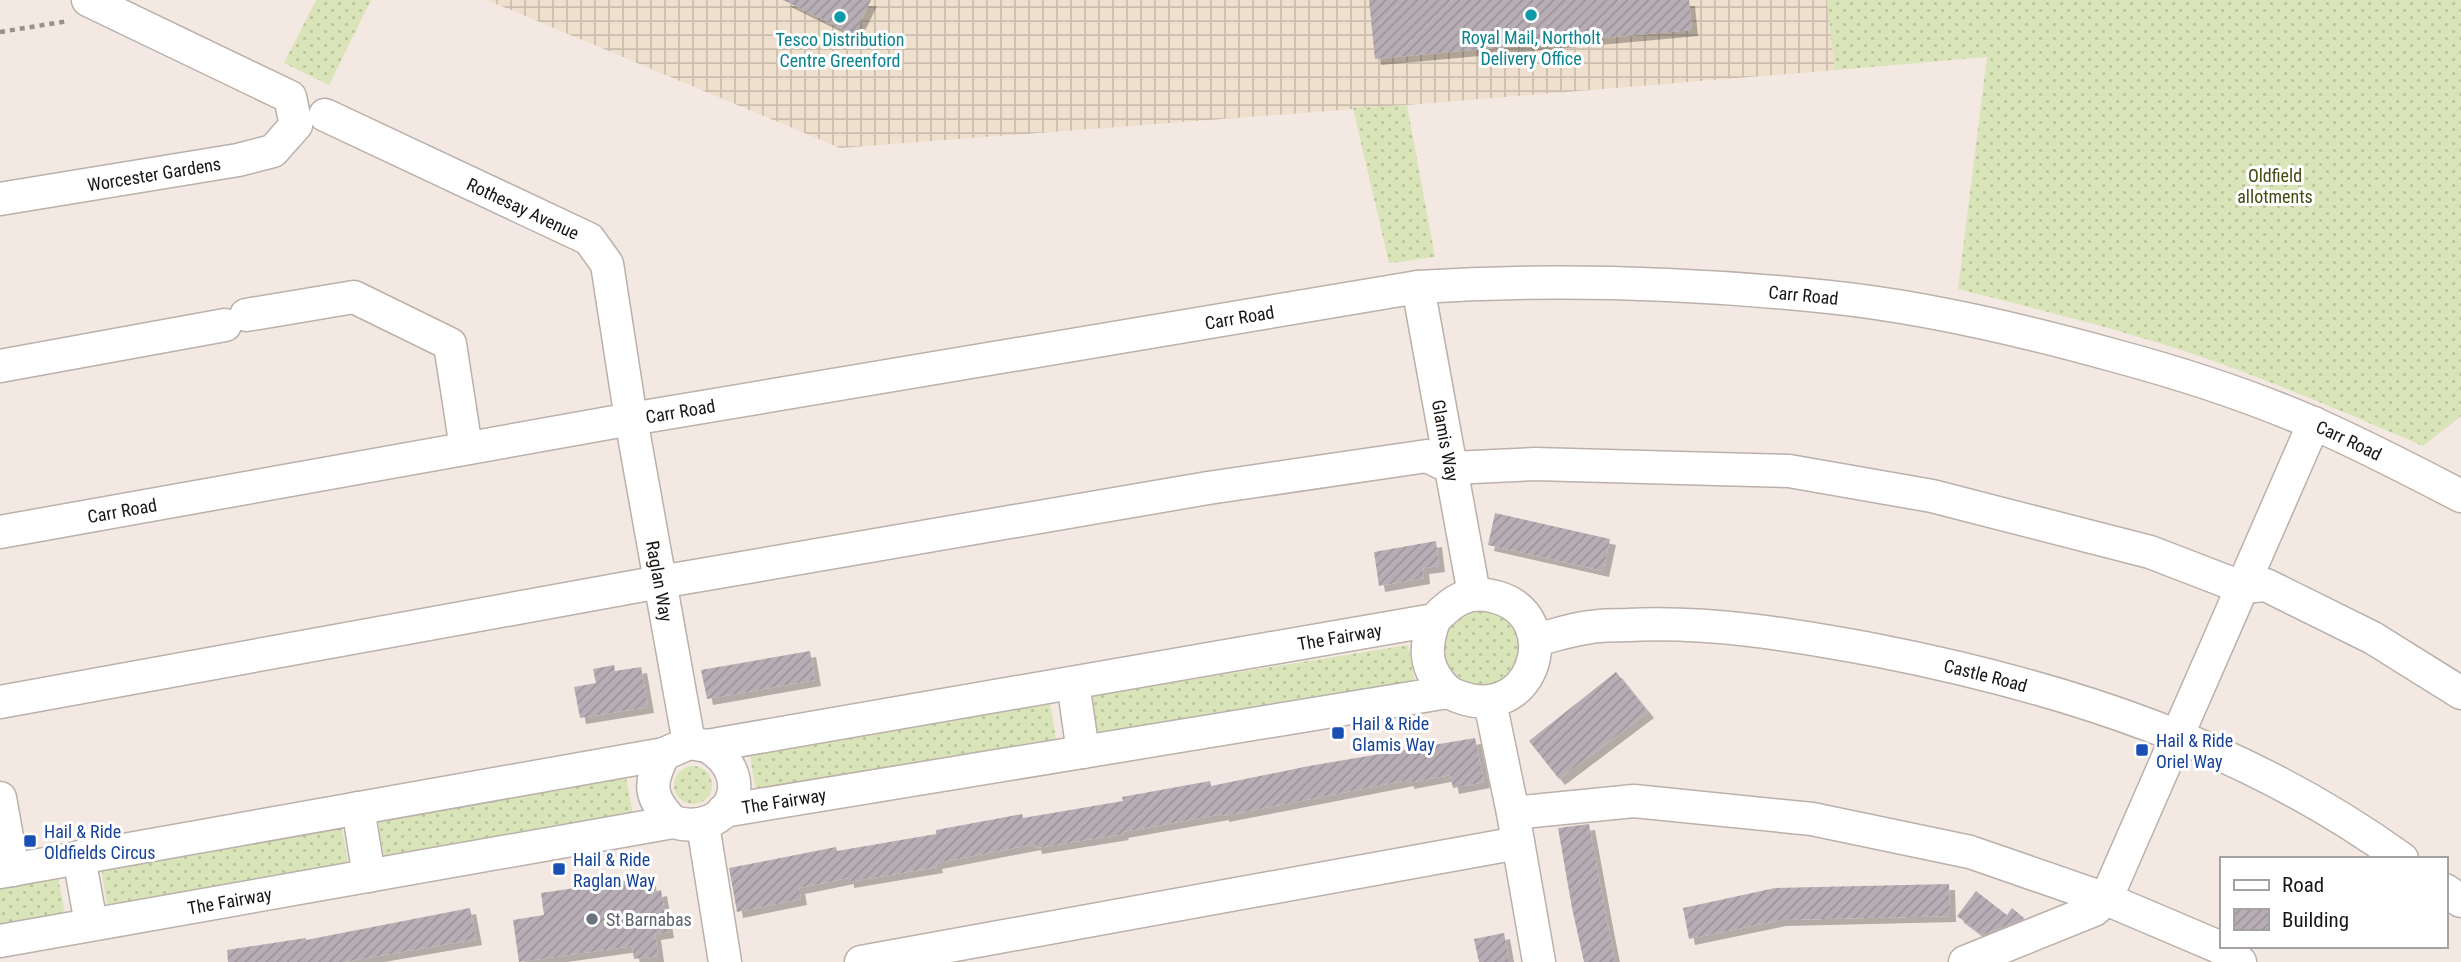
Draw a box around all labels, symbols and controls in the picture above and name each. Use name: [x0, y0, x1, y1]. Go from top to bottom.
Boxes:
marker: Royal Mail, Northolt Delivery Office: [1523, 7, 1539, 23]
marker: Tesco Distribution Centre Greenford: [832, 9, 848, 25]
place label: Royal Mail, Northolt Delivery Office: [1461, 27, 1601, 69]
place label: Tesco Distribution Centre Greenford: [776, 29, 904, 71]
street label: Worcester Gardens: [86, 152, 222, 195]
park label: Oldfield allotments: [2237, 165, 2313, 207]
street label: Rothesay Avenue: [464, 173, 583, 243]
street label: Carr Road: [1768, 281, 1839, 308]
street label: Carr Road: [1203, 301, 1276, 333]
street label: Carr Road: [644, 395, 717, 427]
street label: Glamis Way: [1428, 398, 1464, 484]
street label: Carr Road: [2313, 415, 2385, 464]
street label: Carr Road: [86, 494, 158, 527]
street label: Raglan Way: [642, 539, 678, 624]
street label: The Fairway: [1296, 619, 1384, 654]
street label: Castle Road: [1942, 654, 2030, 696]
place label: Hail & Ride Glamis Way: [1352, 713, 1435, 755]
marker: Hail & Ride Glamis Way: [1330, 725, 1346, 741]
place label: Hail & Ride Oriel Way: [2156, 730, 2233, 772]
marker: Hail & Ride Oriel Way: [2134, 742, 2150, 758]
street label: The Fairway: [740, 784, 828, 818]
place label: Hail & Ride Oldfields Circus: [44, 821, 155, 863]
marker: Hail & Ride Oldfields Circus: [22, 833, 38, 849]
place label: Hail & Ride Raglan Way: [573, 849, 656, 891]
legend: [2220, 857, 2447, 948]
marker: Hail & Ride Raglan Way: [551, 861, 567, 877]
text: Road: [2282, 873, 2324, 897]
street label: The Fairway: [186, 883, 274, 918]
text: Building: [2282, 908, 2349, 932]
place label: St Barnabas: [606, 909, 692, 930]
marker: St Barnabas: [584, 911, 600, 927]

